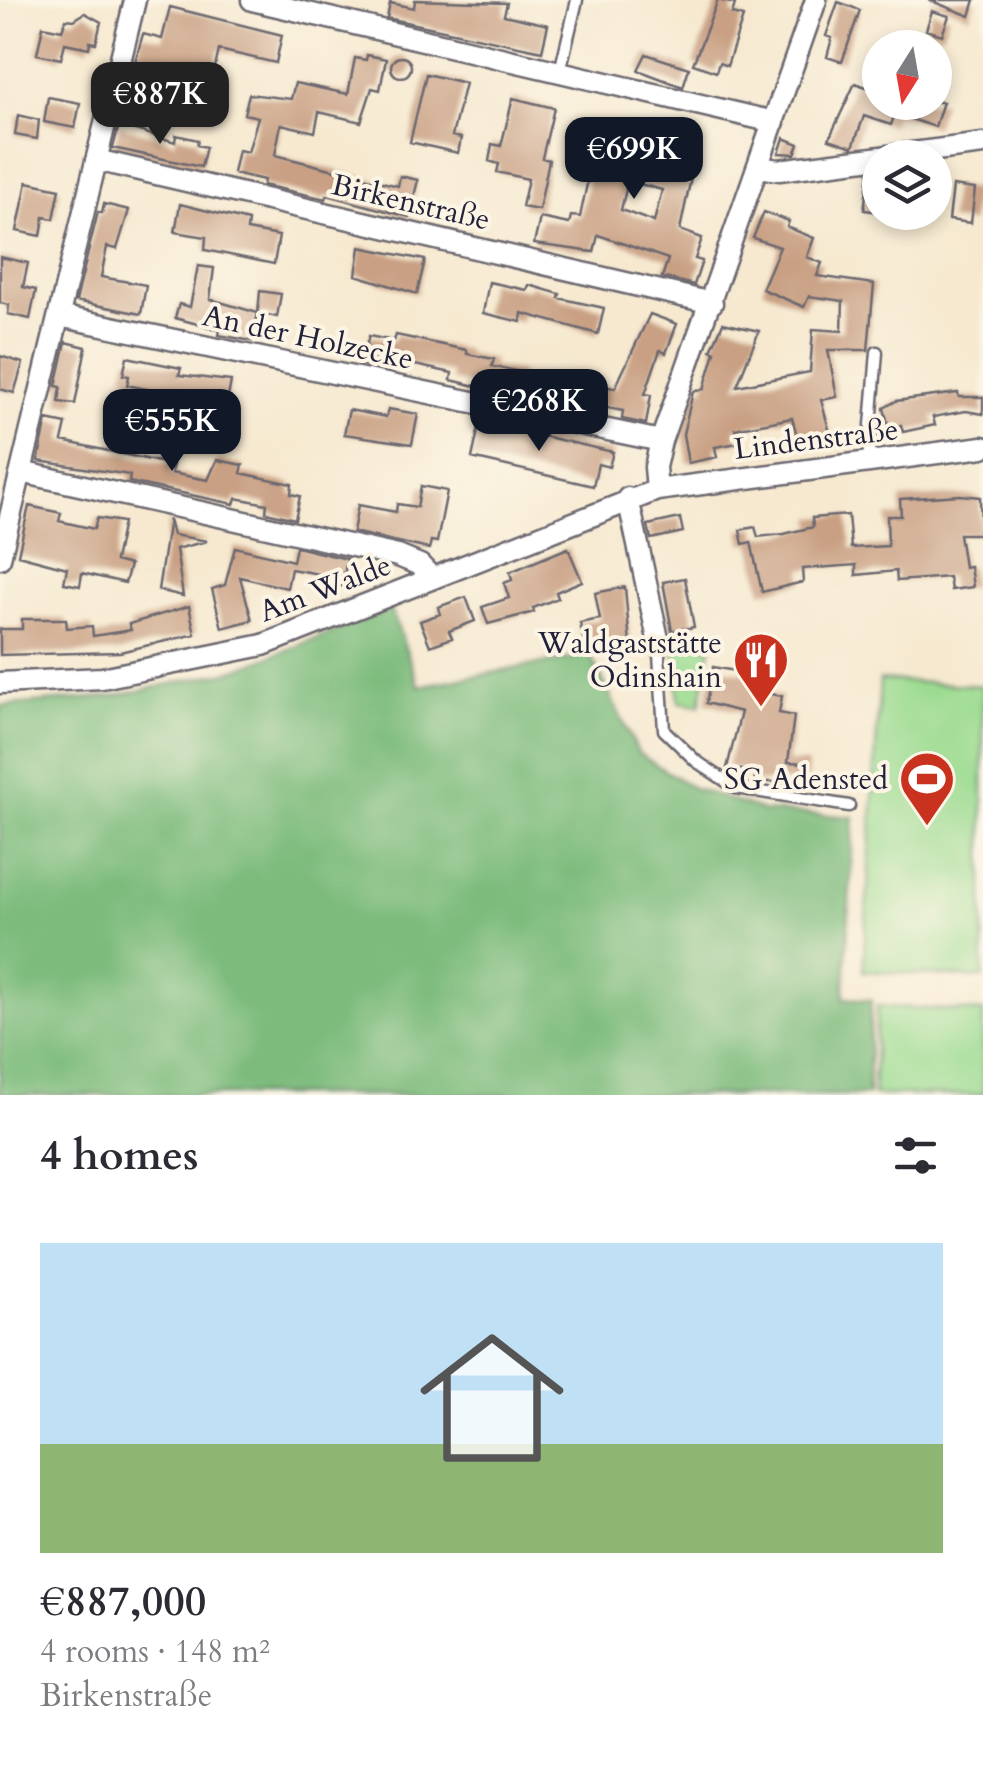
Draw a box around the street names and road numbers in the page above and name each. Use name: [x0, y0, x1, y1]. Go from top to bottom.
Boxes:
street label: Birkenstraße: [328, 164, 494, 241]
street label: An der Holzecke: [199, 295, 417, 380]
street label: Lindenstraße: [732, 409, 901, 470]
street label: Am Walde: [253, 545, 397, 632]

